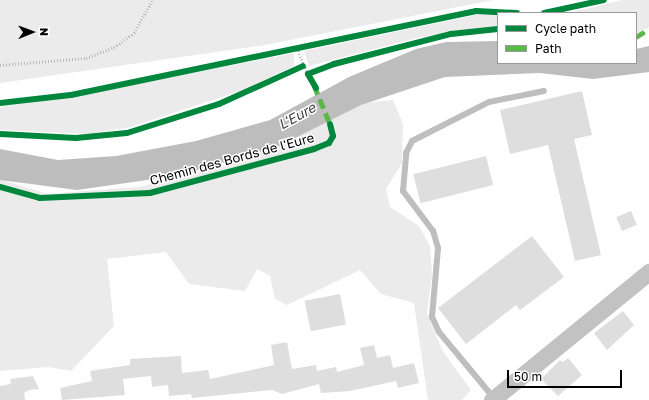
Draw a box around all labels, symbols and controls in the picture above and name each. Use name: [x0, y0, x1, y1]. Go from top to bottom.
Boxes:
north arrow: [12, 12, 52, 52]
legend: [497, 12, 637, 64]
text: Cycle path: [535, 21, 596, 36]
text: N: [38, 27, 51, 36]
text: Path: [535, 41, 562, 56]
water label: L'Eure: [275, 99, 319, 133]
street label: Chemin des Bords de l'Eure: [148, 130, 316, 188]
scale bar: [509, 362, 624, 388]
text: 50 m: [514, 369, 542, 384]

